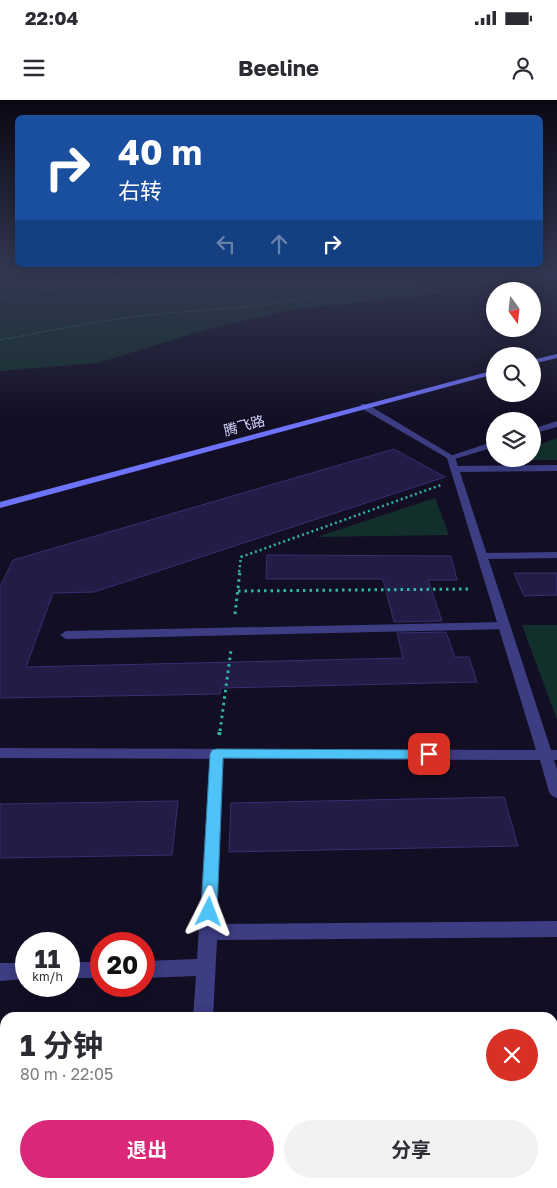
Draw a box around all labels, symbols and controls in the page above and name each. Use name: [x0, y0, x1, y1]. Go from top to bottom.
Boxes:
text: 22:04: [25, 6, 79, 29]
icon: menu: [20, 54, 48, 82]
text: Beeline: [238, 54, 319, 81]
icon: person: [509, 54, 537, 82]
text: 40 m: [118, 131, 202, 173]
icon: right: [35, 135, 100, 200]
text: 右转: [118, 177, 162, 204]
icon: left: [212, 230, 240, 258]
icon: ahead: [265, 230, 293, 258]
icon: right: [318, 230, 346, 258]
north arrow: [486, 282, 541, 338]
map controls: [486, 282, 541, 467]
button: search: [486, 347, 541, 402]
street label: 腾飞路: [222, 411, 266, 439]
button: layers: [486, 412, 541, 467]
pin: [408, 733, 450, 775]
icon: arrive: [415, 740, 443, 768]
position arrow: [182, 885, 234, 937]
speed limit sign: 20: [90, 932, 155, 997]
text: 11: [35, 943, 60, 974]
text: km/h: [32, 969, 63, 984]
text: 1 分钟: [20, 1027, 103, 1063]
button: close: [486, 1029, 538, 1081]
text: 80 m · 22:05: [20, 1064, 113, 1084]
button: 退出: [20, 1120, 274, 1178]
button: 分享: [284, 1120, 538, 1178]

